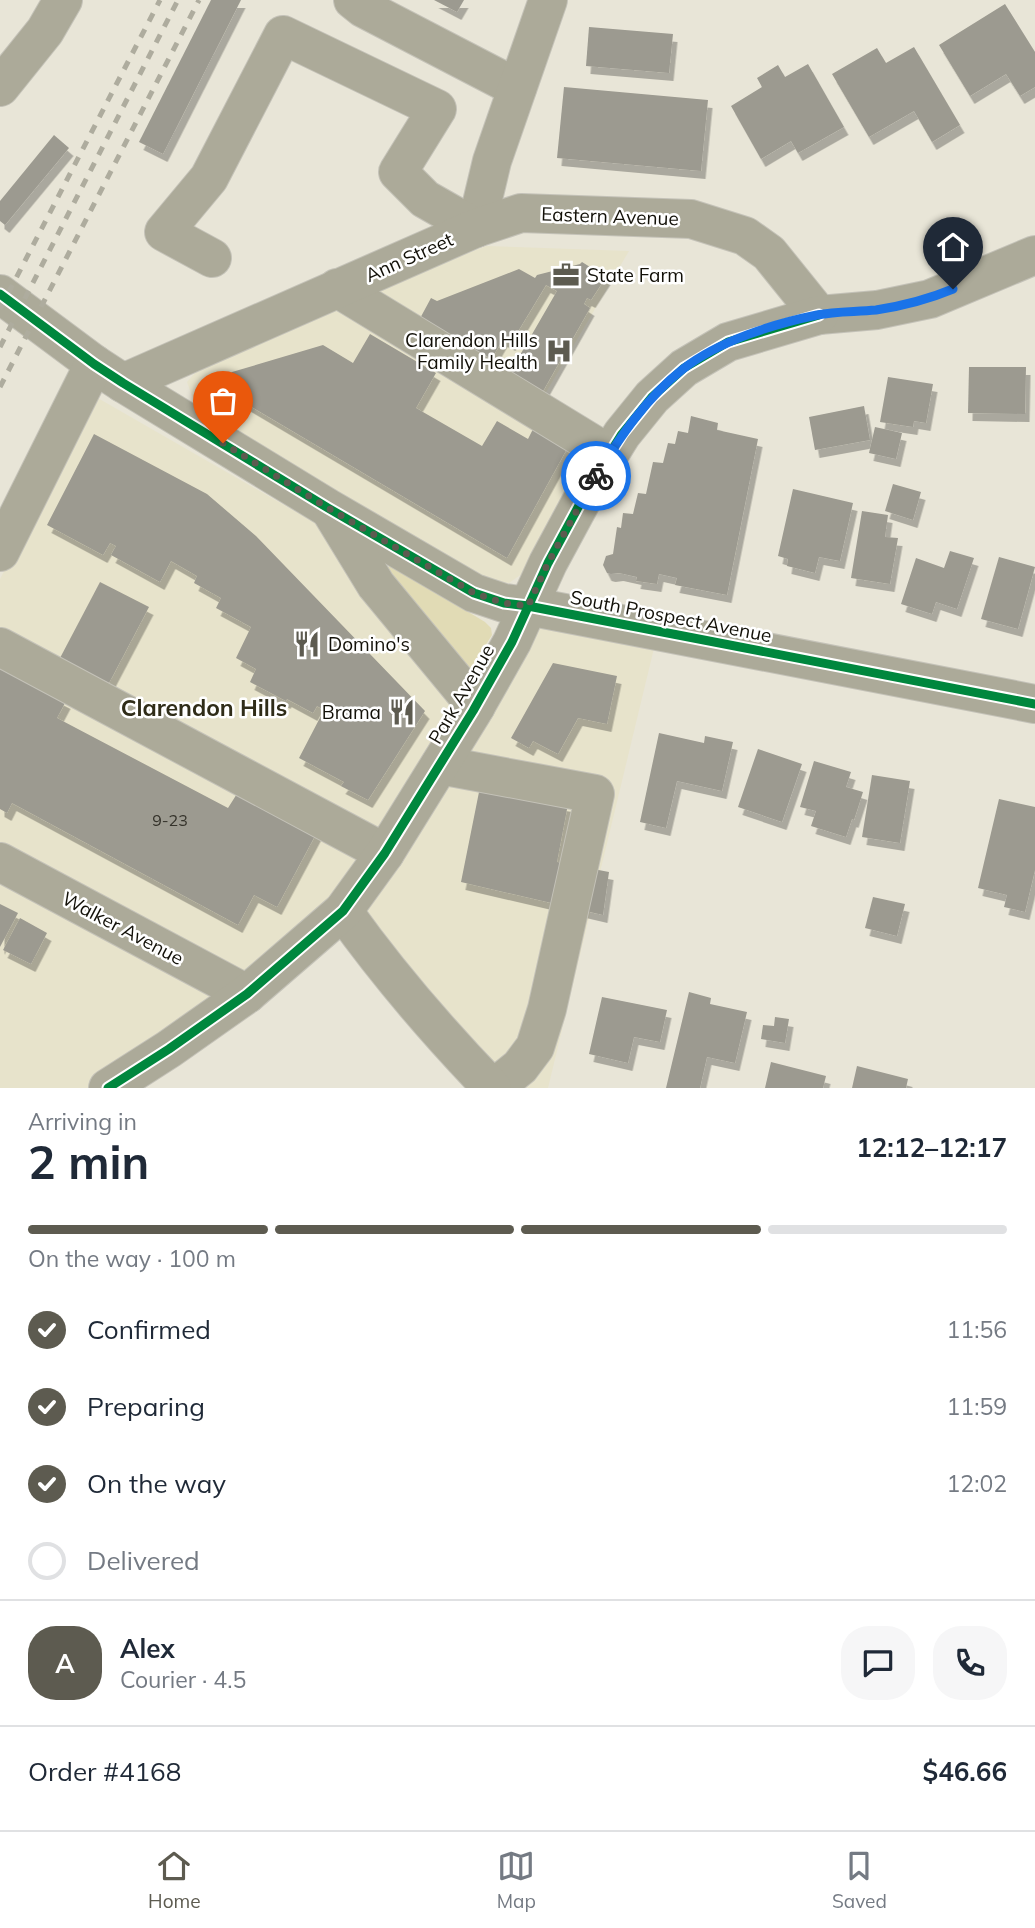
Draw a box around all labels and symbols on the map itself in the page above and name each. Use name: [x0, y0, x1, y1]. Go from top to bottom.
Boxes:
street label: Eastern Avenue: [541, 202, 679, 230]
pin: [923, 217, 983, 289]
street label: Ann Street: [361, 227, 457, 287]
office icon: State Farm: [551, 260, 581, 290]
place label: State Farm: [587, 263, 684, 287]
place label: Clarendon Hills Family Health: [405, 328, 538, 374]
hospital icon: Clarendon Hills Family Health: [544, 336, 574, 366]
pin: [193, 371, 253, 443]
courier: [561, 441, 631, 511]
street label: South Prospect Avenue: [568, 585, 774, 647]
restaurant icon: Domino's: [292, 629, 322, 659]
place label: Domino's: [328, 632, 410, 656]
street label: Park Avenue: [423, 640, 499, 748]
district label: Clarendon Hills: [121, 693, 287, 722]
restaurant icon: Brama: [387, 697, 417, 727]
place label: Brama: [322, 700, 381, 724]
house number: 9-23: [152, 810, 188, 830]
street label: Walker Avenue: [58, 886, 188, 970]

